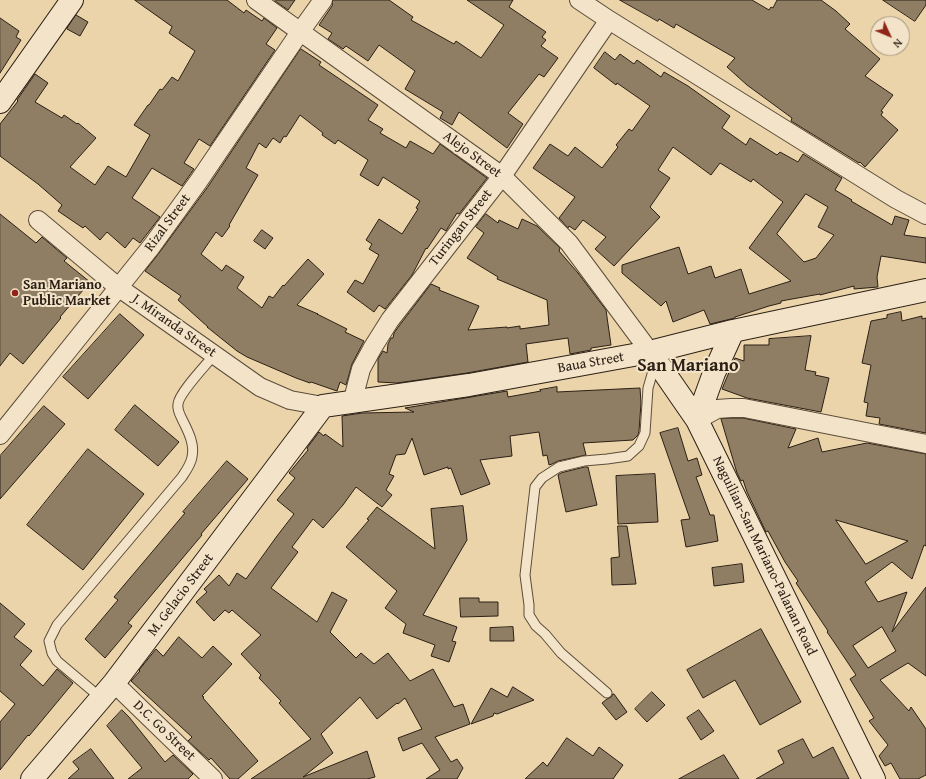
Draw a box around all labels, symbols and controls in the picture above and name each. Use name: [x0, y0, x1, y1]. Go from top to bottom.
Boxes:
north arrow: [870, 16, 910, 56]
text: N: [890, 35, 906, 52]
street label: Alejo Street: [439, 128, 505, 182]
street label: Turingan Street: [426, 186, 496, 270]
street label: Rizal Street: [141, 191, 195, 255]
place label: San Mariano Public Market: [23, 277, 111, 310]
marker: San Mariano Public Market: [10, 288, 20, 298]
street label: J. Miranda Street: [129, 291, 219, 361]
street label: Baua Street: [556, 349, 626, 377]
district label: San Mariano: [637, 355, 739, 377]
street label: Naguilian-San Mariano-Palanan Road: [708, 454, 820, 658]
street label: M. Gelacio Street: [144, 550, 218, 640]
street label: D.C. Go Street: [129, 697, 199, 765]

